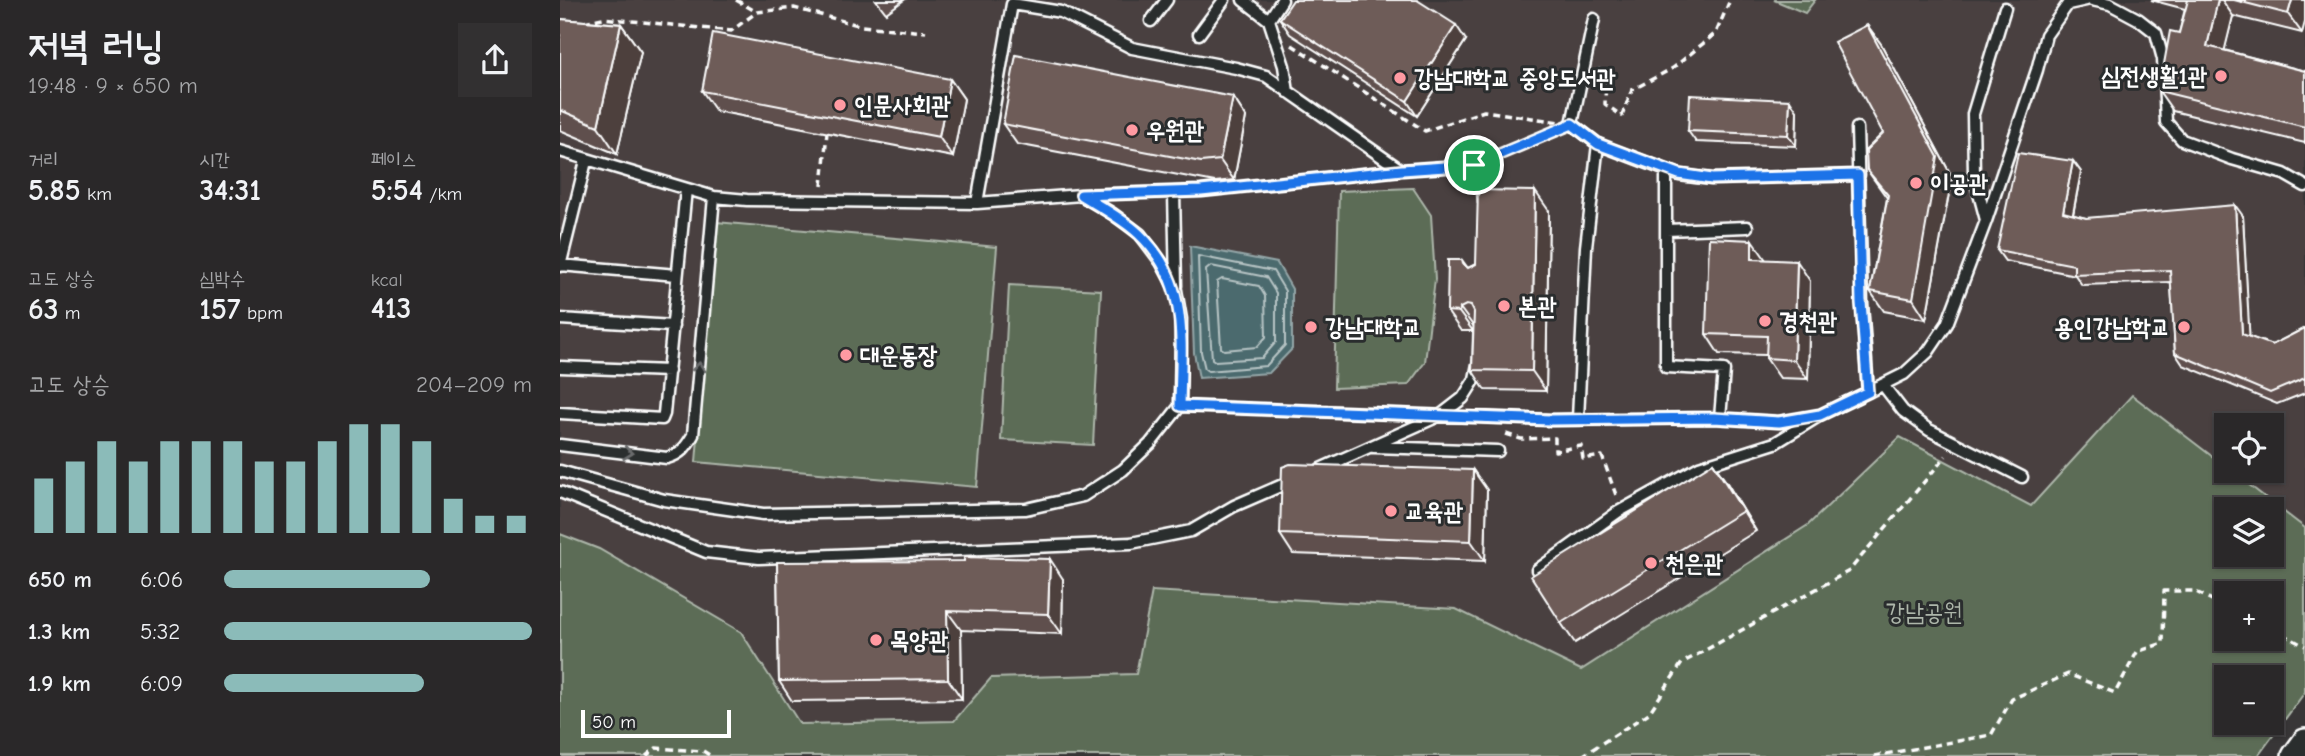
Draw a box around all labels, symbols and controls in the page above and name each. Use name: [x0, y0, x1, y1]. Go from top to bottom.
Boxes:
button: share: [458, 23, 532, 97]
text: 저녁 러닝: [28, 24, 164, 68]
place label: 심전생활1관: [2101, 62, 2208, 90]
place label: 강남대학교 중앙도서관: [1414, 64, 1616, 92]
marker: 심전생활1관: [2213, 68, 2229, 84]
marker: 강남대학교 중앙도서관: [1392, 70, 1408, 86]
text: 19:48 · 9 × 650 m: [28, 72, 198, 99]
place label: 인문사회관: [854, 91, 951, 119]
marker: 인문사회관: [832, 97, 848, 113]
place label: 우원관: [1146, 116, 1205, 144]
marker: 우원관: [1124, 122, 1140, 138]
pin: [1444, 135, 1504, 195]
icon: arrive: [1455, 146, 1493, 184]
text: 거리: [28, 149, 59, 171]
text: 시간: [199, 149, 230, 171]
text: 페이스: [371, 149, 417, 171]
place label: 이공관: [1930, 169, 1989, 197]
text: 5.85: [28, 173, 81, 208]
text: 34:31: [199, 173, 261, 208]
text: 5:54: [371, 173, 423, 208]
marker: 이공관: [1908, 175, 1924, 191]
text: km: [81, 183, 112, 205]
text: /km: [423, 183, 462, 205]
text: 고도 상승: [28, 268, 96, 290]
text: 심박수: [199, 268, 245, 290]
text: kcal: [371, 269, 403, 291]
text: 413: [371, 291, 411, 326]
text: 63: [28, 292, 58, 327]
text: 157: [199, 292, 241, 327]
place label: 본관: [1518, 292, 1557, 320]
marker: 본관: [1496, 298, 1512, 314]
text: m: [58, 302, 81, 324]
text: bpm: [241, 302, 283, 324]
place label: 경천관: [1779, 307, 1838, 335]
place label: 강남대학교: [1325, 313, 1422, 341]
marker: 경천관: [1757, 313, 1773, 329]
place label: 용인강남학교: [2054, 313, 2170, 341]
marker: 강남대학교: [1303, 319, 1319, 335]
marker: 용인강남학교: [2176, 319, 2192, 335]
place label: 대운동장: [860, 341, 938, 369]
marker: 대운동장: [838, 347, 854, 363]
one-way arrow: [691, 361, 706, 372]
text: 고도 상승: [28, 371, 110, 398]
text: 204–209 m: [416, 371, 532, 398]
map controls: [2214, 413, 2284, 735]
button: locate: [2214, 413, 2284, 483]
one-way arrow: [622, 446, 634, 461]
place label: 교육관: [1405, 497, 1464, 525]
button: layers: [2214, 497, 2284, 567]
marker: 교육관: [1383, 503, 1399, 519]
place label: 천은관: [1665, 549, 1724, 577]
marker: 천은관: [1643, 555, 1659, 571]
text: 650 m: [28, 566, 92, 593]
text: 6:06: [140, 566, 183, 593]
button: +: [2214, 581, 2284, 651]
park label: 강남공원: [1885, 598, 1963, 626]
text: 1.3 km: [28, 618, 90, 645]
text: 5:32: [140, 618, 180, 645]
place label: 목양관: [890, 626, 949, 654]
marker: 목양관: [868, 632, 884, 648]
button: −: [2214, 665, 2284, 735]
text: 1.9 km: [28, 670, 91, 697]
text: 6:09: [140, 670, 183, 697]
scale bar: [581, 707, 732, 739]
text: 50 m: [592, 711, 636, 733]

